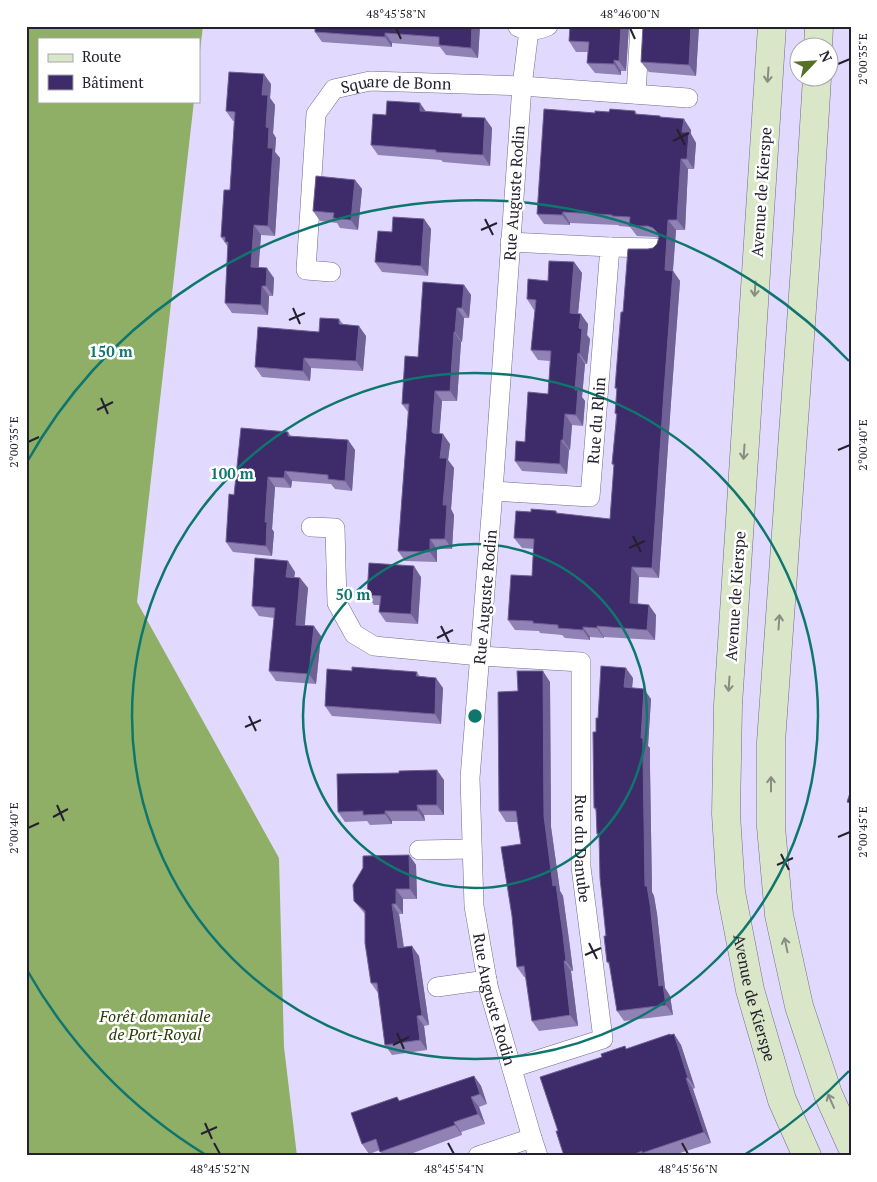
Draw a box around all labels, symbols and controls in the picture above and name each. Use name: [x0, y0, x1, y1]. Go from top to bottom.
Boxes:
text: 48°45'58"N: [366, 6, 426, 21]
text: 48°46'00"N: [600, 6, 660, 21]
text: 2°00'35"E: [855, 33, 870, 85]
legend: [38, 38, 200, 102]
north arrow: [790, 38, 840, 88]
text: Route: [82, 46, 121, 66]
text: N: [815, 47, 837, 65]
one-way arrow: [764, 67, 773, 83]
street label: Square de Bonn: [339, 70, 452, 98]
text: Bâtiment: [82, 72, 144, 92]
street label: Rue Auguste Rodin: [498, 124, 530, 261]
street label: Avenue de Kierspe: [745, 126, 777, 258]
one-way arrow: [750, 281, 759, 297]
text: 150 m: [89, 341, 133, 361]
street label: Rue du Rhin: [582, 376, 611, 465]
text: 2°00'35"E: [6, 416, 21, 468]
text: 2°00'40"E: [855, 419, 870, 471]
one-way arrow: [739, 443, 749, 459]
text: 100 m: [210, 463, 254, 483]
street label: Rue Auguste Rodin: [468, 528, 502, 665]
street label: Avenue de Kierspe: [719, 530, 751, 662]
text: 50 m: [336, 584, 371, 604]
one-way arrow: [775, 614, 784, 630]
one-way arrow: [724, 675, 734, 691]
centre of rings: [466, 707, 484, 725]
one-way arrow: [766, 776, 776, 792]
street label: Rue du Danube: [570, 795, 596, 904]
text: 2°00'40"E: [6, 802, 21, 854]
text: 2°00'45"E: [855, 806, 870, 858]
street label: Rue Auguste Rodin: [468, 931, 521, 1068]
street label: Avenue de Kierspe: [728, 932, 781, 1064]
one-way arrow: [781, 938, 790, 954]
park label: Forêt domaniale de Port-Royal: [99, 1005, 211, 1045]
one-way arrow: [825, 1094, 835, 1109]
text: 48°45'52"N: [190, 1161, 250, 1176]
text: 48°45'54"N: [424, 1161, 484, 1176]
text: 48°45'56"N: [658, 1161, 718, 1176]

